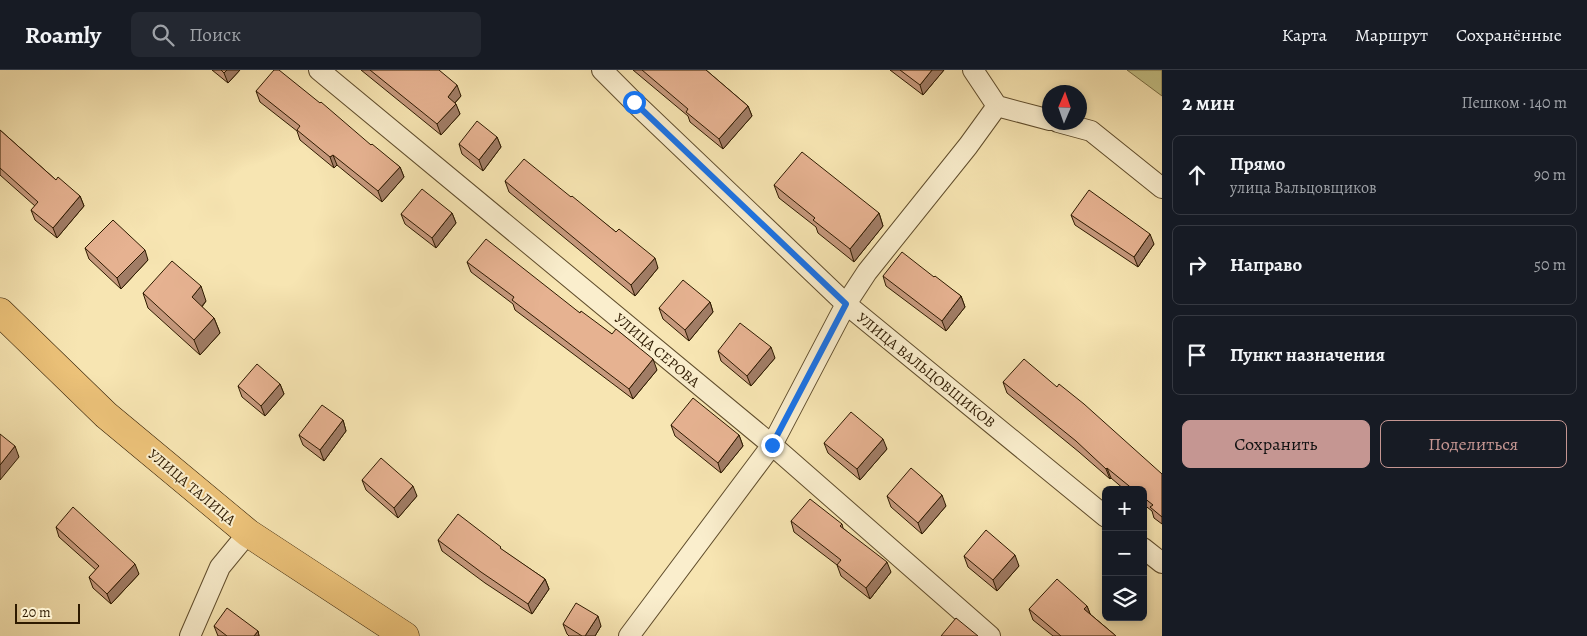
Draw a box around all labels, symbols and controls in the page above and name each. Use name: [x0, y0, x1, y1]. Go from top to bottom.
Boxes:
search box: [131, 12, 481, 57]
text: Roamly: [25, 19, 101, 51]
icon: search: [149, 21, 177, 49]
text: Поиск: [189, 22, 241, 48]
text: Карта: [1282, 23, 1327, 47]
text: Маршрут: [1355, 23, 1428, 47]
text: Сохранённые: [1456, 23, 1562, 47]
north arrow: [1042, 85, 1087, 130]
text: 2 мин: [1182, 89, 1235, 117]
route start: [623, 91, 646, 114]
text: Пешком · 140 m: [1462, 92, 1567, 114]
text: Прямо: [1230, 151, 1285, 177]
icon: ahead: [1183, 161, 1211, 189]
text: 90 m: [1534, 164, 1566, 186]
text: улица Вальцовщиков: [1230, 177, 1377, 199]
icon: right: [1183, 251, 1211, 279]
text: Направо: [1230, 252, 1302, 278]
text: 50 m: [1534, 254, 1566, 276]
street label: УЛИЦА СЕРОВА: [610, 308, 704, 392]
street label: УЛИЦА ВАЛЬЦОВЩИКОВ: [852, 308, 1000, 432]
icon: arrive: [1183, 341, 1211, 369]
text: Пункт назначения: [1230, 342, 1385, 368]
button: Сохранить: [1182, 420, 1370, 468]
button: Поделиться: [1380, 420, 1567, 468]
route end: [761, 434, 784, 457]
street label: УЛИЦА ТАЛИЦА: [144, 444, 240, 530]
map controls: [1102, 486, 1147, 621]
button: +: [1102, 486, 1147, 531]
button: −: [1102, 531, 1147, 576]
button: layers: [1102, 576, 1147, 621]
scale bar: [15, 601, 80, 624]
text: 20 m: [22, 603, 51, 622]

